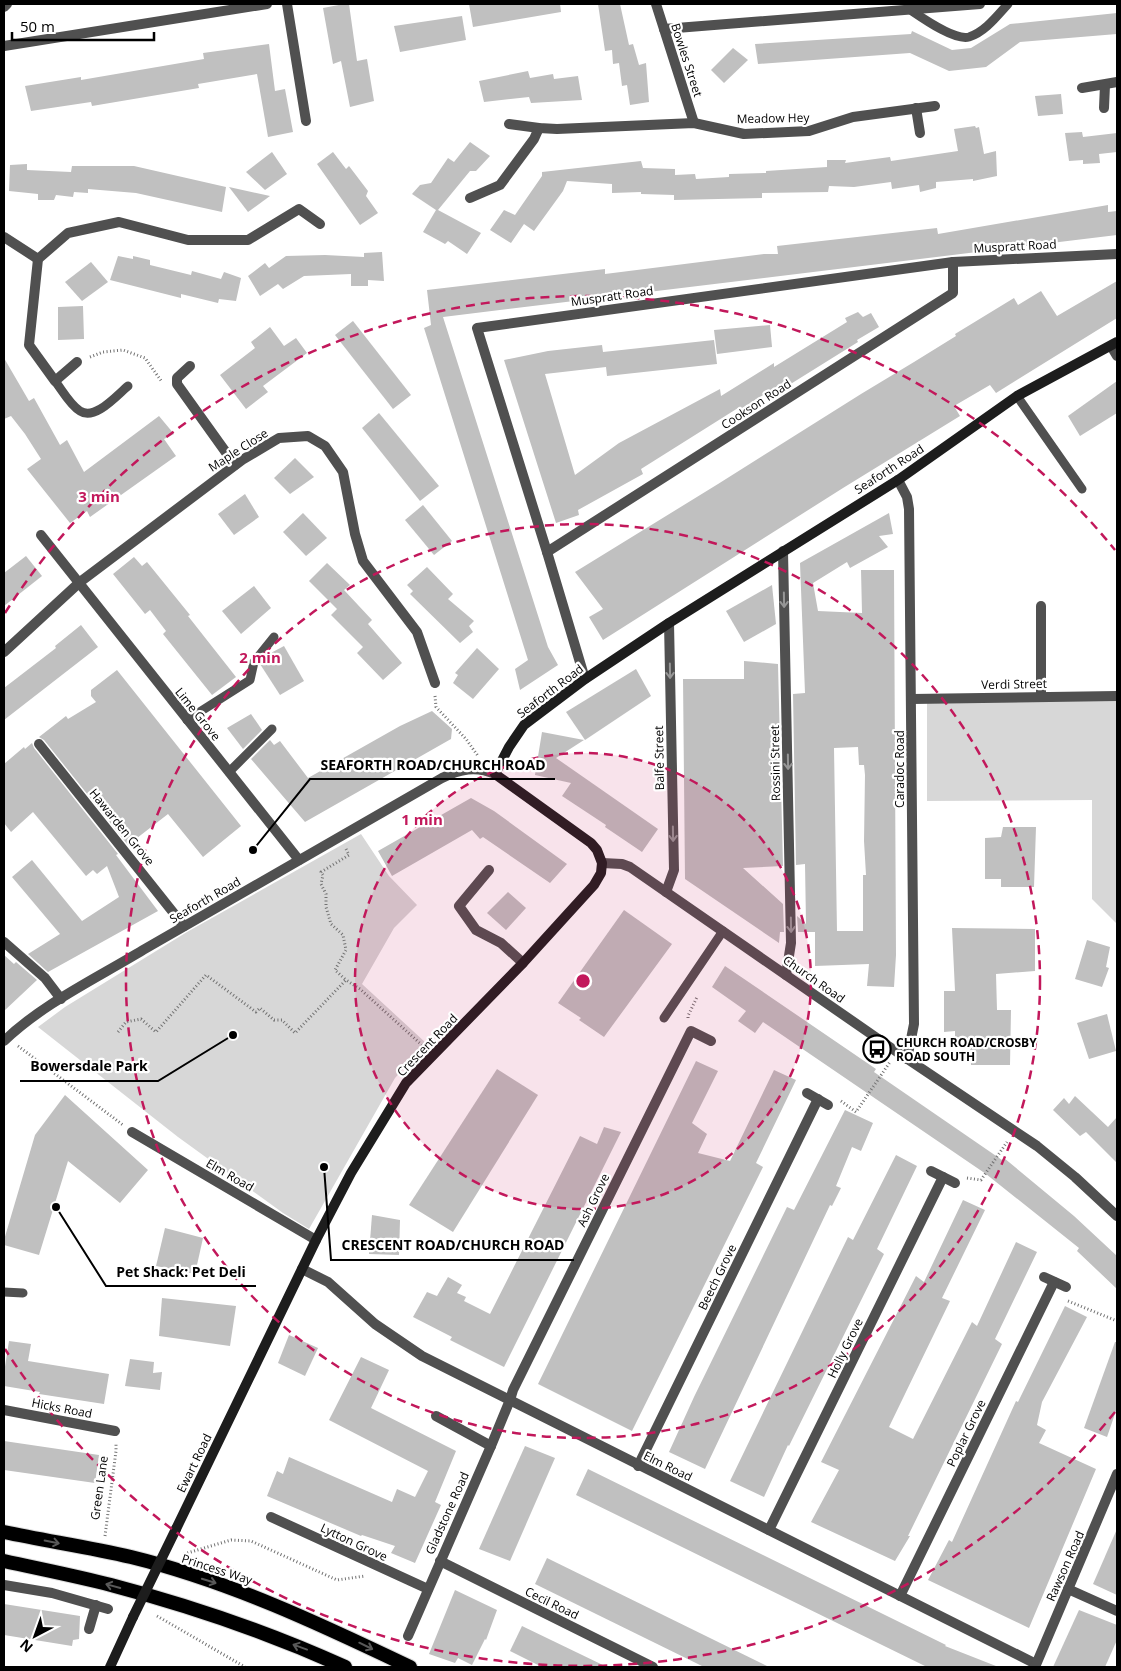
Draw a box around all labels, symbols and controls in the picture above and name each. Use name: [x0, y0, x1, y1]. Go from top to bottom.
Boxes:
scale bar: [12, 10, 155, 42]
text: 50 m: [20, 16, 55, 36]
street label: Bowles Street: [667, 21, 707, 99]
street label: Meadow Hey: [736, 109, 811, 127]
street label: Muspratt Road: [973, 235, 1057, 257]
street label: Muspratt Road: [570, 282, 654, 310]
street label: Cookson Road: [718, 375, 794, 433]
street label: Maple Close: [205, 424, 271, 476]
street label: Seaforth Road: [851, 440, 927, 498]
text: 3 min: [78, 486, 120, 506]
one-way arrow: [780, 592, 789, 608]
text: 2 min: [239, 647, 281, 667]
street label: Seaforth Road: [513, 660, 587, 722]
one-way arrow: [665, 663, 675, 679]
street label: Verdi Street: [981, 675, 1047, 693]
street label: Lime Grove: [171, 684, 225, 744]
street label: Balfe Street: [650, 725, 668, 791]
street label: Rossini Street: [766, 725, 784, 801]
street label: Caradoc Road: [891, 730, 908, 808]
callout: SEAFORTH ROAD/CHURCH ROAD: [310, 750, 555, 779]
one-way arrow: [783, 754, 792, 770]
text: SEAFORTH ROAD/CHURCH ROAD: [320, 755, 546, 774]
street label: Hawarden Grove: [86, 785, 159, 869]
text: 1 min: [401, 809, 443, 829]
one-way arrow: [668, 826, 678, 842]
street label: Seaforth Road: [166, 873, 244, 927]
one-way arrow: [786, 916, 796, 932]
street label: Church Road: [780, 951, 848, 1007]
centre of rings: [574, 972, 592, 990]
street label: Crescent Road: [393, 1010, 461, 1080]
bus stop icon: CHURCH ROAD/CROSBY ROAD SOUTH: [862, 1034, 892, 1064]
place label: CHURCH ROAD/CROSBY ROAD SOUTH: [896, 1034, 1037, 1065]
callout: Bowersdale Park: [20, 1052, 158, 1081]
text: Bowersdale Park: [30, 1056, 148, 1075]
street label: Elm Road: [203, 1154, 257, 1196]
street label: Ash Grove: [573, 1170, 613, 1230]
callout: CRESCENT ROAD/CHURCH ROAD: [331, 1231, 574, 1260]
text: CRESCENT ROAD/CHURCH ROAD: [342, 1235, 564, 1254]
street label: Beech Grove: [694, 1241, 740, 1313]
callout: Pet Shack: Pet Deli: [106, 1257, 256, 1286]
text: Pet Shack: Pet Deli: [116, 1262, 246, 1281]
street label: Holly Grove: [823, 1315, 867, 1381]
street label: Hicks Road: [30, 1394, 94, 1422]
street label: Poplar Grove: [942, 1396, 990, 1470]
street label: Ewart Road: [172, 1431, 216, 1495]
street label: Elm Road: [641, 1447, 695, 1485]
street label: Green Lane: [86, 1455, 112, 1521]
street label: Gladstone Road: [421, 1469, 473, 1557]
street label: Lytton Grove: [318, 1519, 391, 1565]
street label: Rawson Road: [1042, 1528, 1088, 1604]
one-way arrow: [43, 1537, 59, 1547]
street label: Princess Way: [180, 1550, 255, 1589]
one-way arrow: [201, 1576, 217, 1586]
one-way arrow: [105, 1580, 121, 1590]
street label: Cecil Road: [522, 1583, 582, 1623]
north arrow: [10, 1611, 60, 1661]
text: N: [16, 1635, 37, 1657]
one-way arrow: [293, 1642, 308, 1651]
one-way arrow: [358, 1642, 373, 1651]

